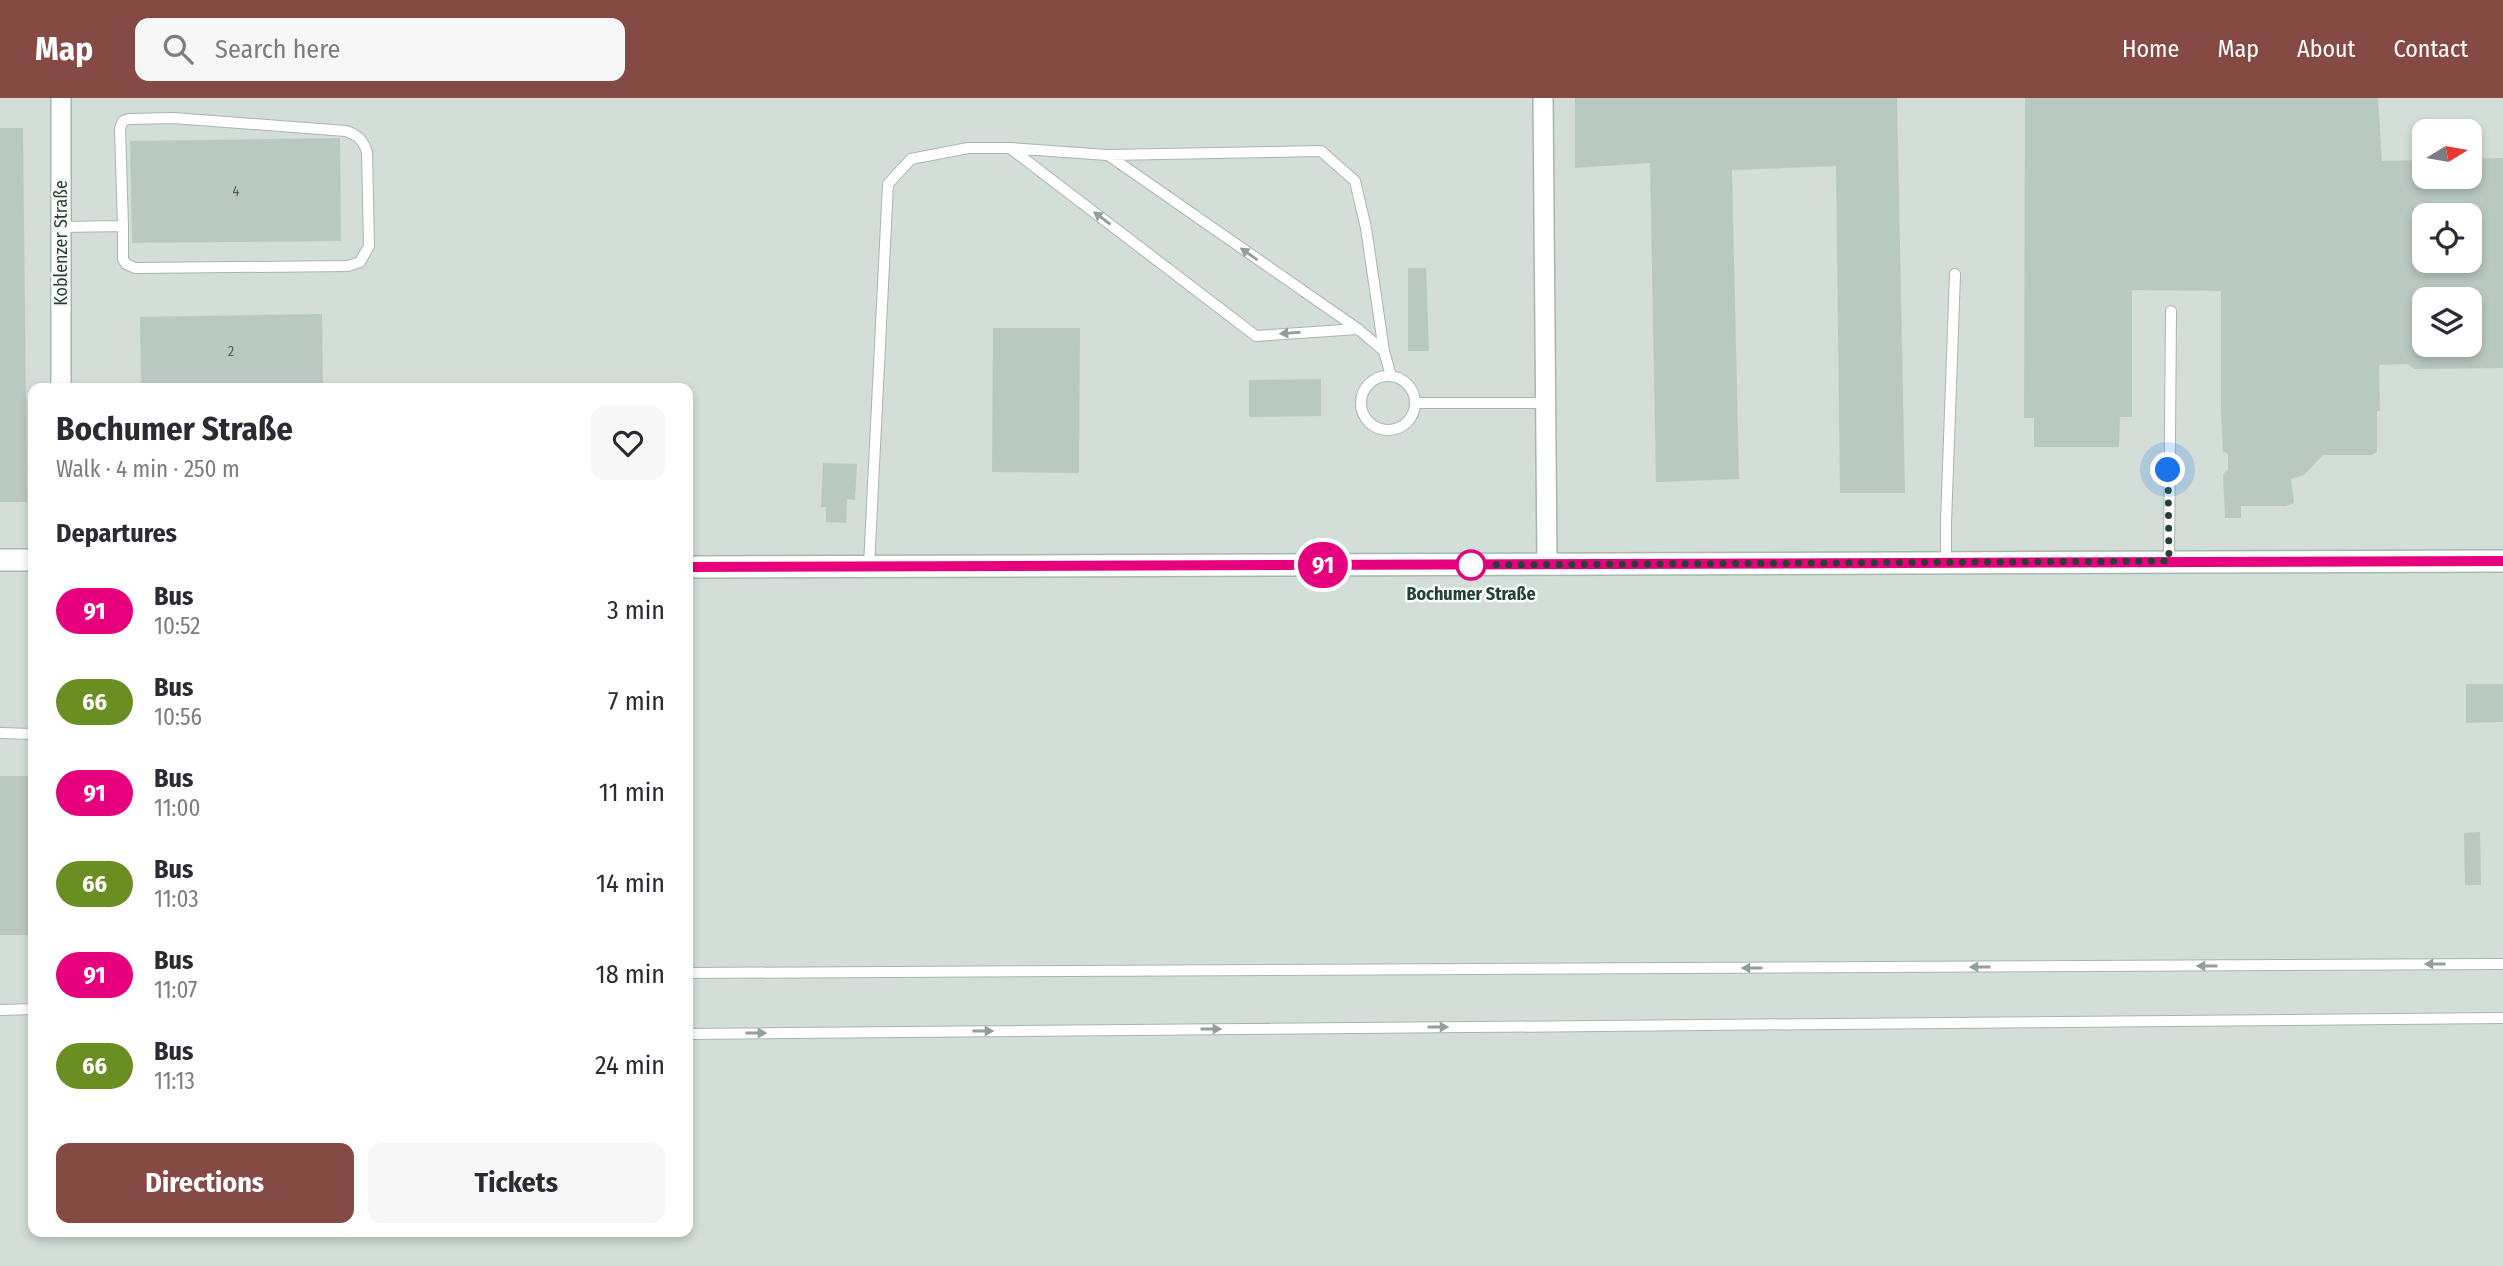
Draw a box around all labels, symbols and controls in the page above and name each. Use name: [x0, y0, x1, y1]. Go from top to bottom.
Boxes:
search box: [135, 18, 625, 81]
text: Map: [35, 29, 93, 69]
icon: search: [159, 30, 197, 68]
text: Search here: [215, 34, 340, 65]
text: Home: [2122, 35, 2179, 63]
text: Map: [2217, 35, 2259, 63]
text: About: [2297, 35, 2355, 63]
text: Contact: [2393, 35, 2468, 63]
north arrow: [2412, 119, 2482, 189]
map controls: [2412, 119, 2482, 357]
street label: Koblenzer Straße: [50, 180, 72, 306]
house number: 4: [233, 183, 240, 200]
button: locate: [2412, 203, 2482, 273]
one-way arrow: [1093, 211, 1111, 225]
one-way arrow: [1240, 248, 1259, 261]
button: layers: [2412, 287, 2482, 357]
one-way arrow: [1278, 328, 1300, 339]
house number: 2: [228, 343, 234, 360]
button: heart: [591, 406, 665, 480]
text: Bochumer Straße: [56, 409, 293, 449]
your location: [2150, 452, 2185, 487]
text: Walk · 4 min · 250 m: [56, 455, 240, 483]
text: Departures: [56, 518, 177, 549]
line badge: 91: [1292, 542, 1354, 588]
marker: Bochumer Straße: [1456, 550, 1486, 580]
text: 91: [1312, 551, 1334, 579]
text: Bus: [154, 581, 193, 612]
place label: Bochumer Straße: [1406, 583, 1536, 605]
text: 3 min: [607, 595, 665, 626]
text: 91: [83, 597, 106, 625]
text: 10:52: [154, 612, 200, 640]
text: Bus: [154, 672, 193, 703]
text: 7 min: [608, 686, 665, 717]
text: 66: [82, 688, 107, 716]
text: 10:56: [154, 703, 202, 731]
text: Bus: [154, 763, 193, 794]
text: 11 min: [599, 777, 665, 808]
text: 91: [83, 779, 106, 807]
text: 11:00: [154, 794, 200, 822]
text: Bus: [154, 854, 193, 885]
text: 14 min: [596, 868, 665, 899]
text: 66: [82, 870, 107, 898]
text: 11:03: [154, 885, 199, 913]
text: Bus: [154, 945, 193, 976]
one-way arrow: [2424, 958, 2446, 970]
text: 18 min: [596, 959, 665, 990]
one-way arrow: [2196, 960, 2218, 972]
text: 91: [83, 961, 106, 989]
one-way arrow: [1969, 961, 1991, 973]
one-way arrow: [1741, 962, 1763, 974]
text: 11:07: [154, 976, 197, 1004]
one-way arrow: [1428, 1021, 1450, 1033]
one-way arrow: [1200, 1023, 1222, 1035]
one-way arrow: [973, 1025, 995, 1037]
one-way arrow: [745, 1027, 767, 1039]
text: Bus: [154, 1036, 193, 1067]
text: 24 min: [595, 1050, 665, 1081]
text: 66: [82, 1052, 107, 1080]
text: 11:13: [154, 1067, 195, 1095]
button: Directions: [56, 1143, 354, 1223]
button: Tickets: [368, 1143, 665, 1223]

